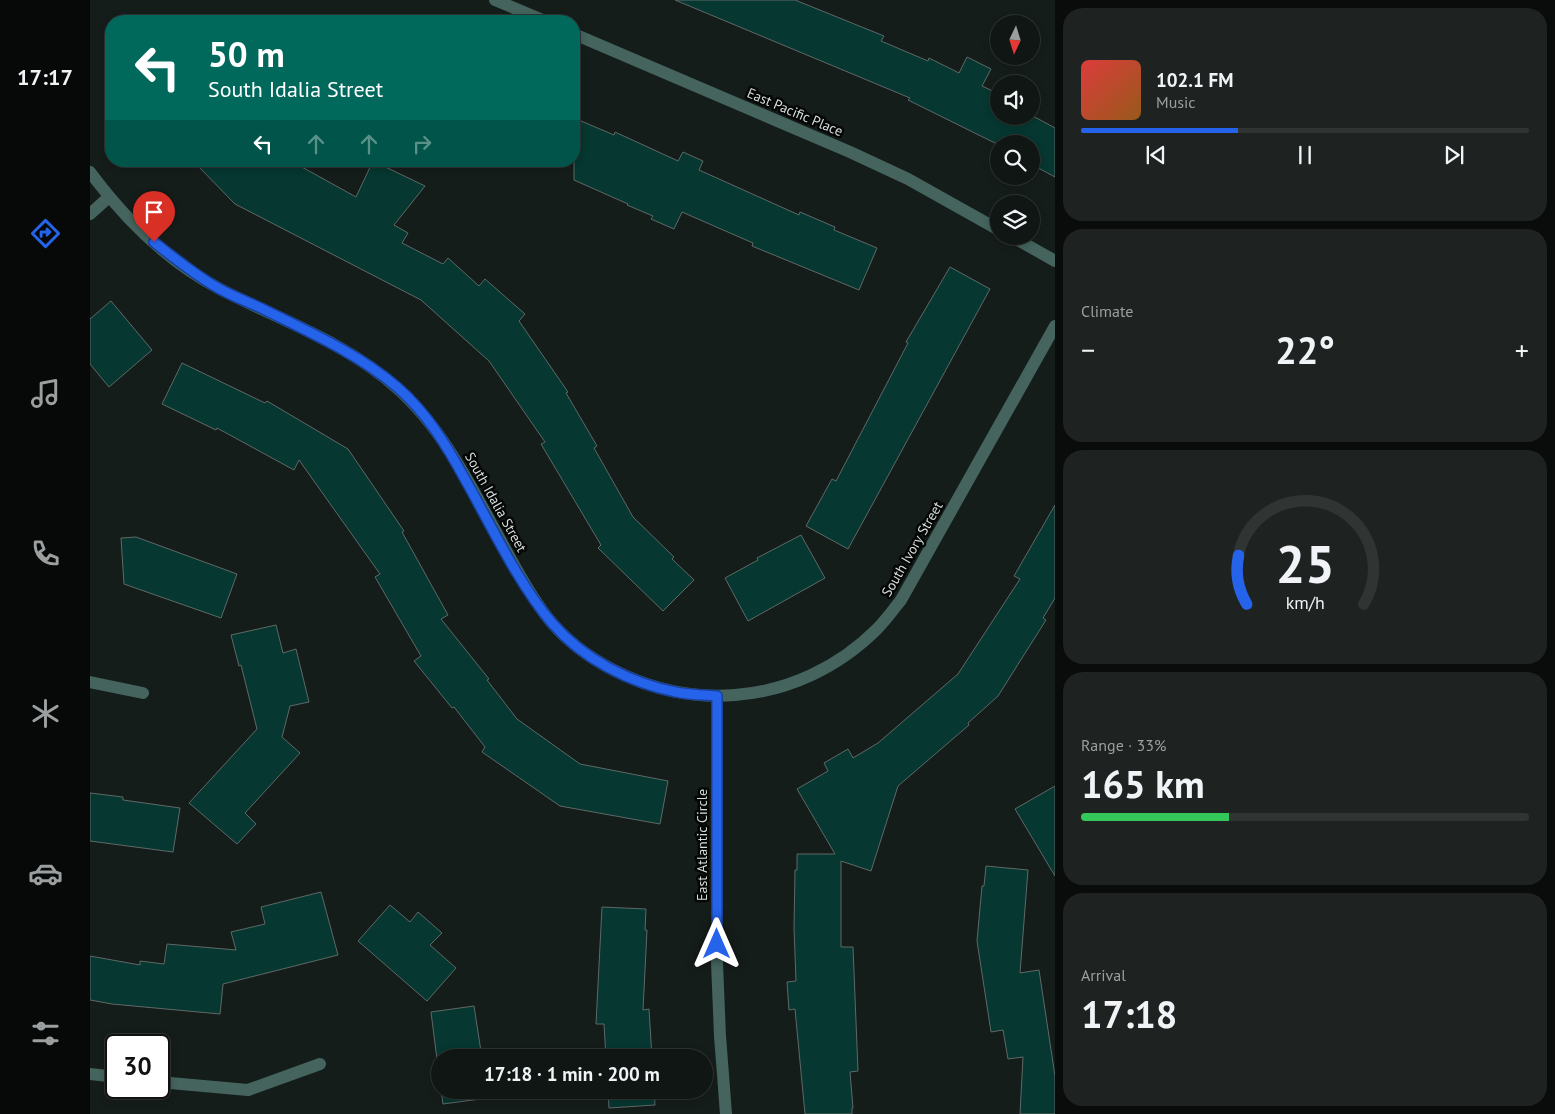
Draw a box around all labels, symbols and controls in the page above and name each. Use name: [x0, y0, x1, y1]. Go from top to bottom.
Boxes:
north arrow: [990, 15, 1040, 65]
map controls: [990, 15, 1040, 245]
text: 50 m: [208, 31, 285, 77]
icon: left: [125, 35, 190, 100]
text: 17:17: [17, 63, 73, 91]
text: 102.1 FM: [1156, 68, 1233, 92]
text: South Idalia Street: [208, 75, 383, 103]
button: sound: [990, 75, 1040, 125]
street label: East Pacific Place: [744, 84, 846, 140]
text: Music: [1156, 92, 1196, 112]
icon: left: [249, 130, 277, 158]
icon: ahead: [302, 130, 330, 158]
icon: ahead: [355, 130, 383, 158]
icon: right: [408, 130, 436, 158]
button: search: [990, 135, 1040, 185]
icon: previous: [1142, 141, 1170, 169]
icon: pause: [1291, 141, 1319, 169]
icon: next: [1440, 141, 1468, 169]
pin: [133, 191, 175, 242]
button: layers: [990, 195, 1040, 245]
icon: arrive: [140, 198, 168, 226]
icon: directions: [28, 216, 63, 251]
text: Climate: [1081, 301, 1133, 321]
text: 22°: [1275, 325, 1335, 374]
text: −: [1081, 331, 1095, 368]
text: +: [1515, 331, 1529, 368]
icon: music: [28, 376, 63, 411]
street label: South Idalia Street: [461, 449, 531, 555]
street label: South Ivory Street: [877, 498, 947, 600]
text: 25: [1276, 530, 1334, 597]
icon: phone: [28, 536, 63, 571]
text: km/h: [1285, 591, 1325, 614]
icon: climate: [28, 696, 63, 731]
text: Range · 33%: [1081, 735, 1166, 755]
text: 165 km: [1081, 759, 1205, 808]
street label: East Atlantic Circle: [693, 789, 711, 901]
icon: car: [28, 856, 63, 891]
position arrow: [690, 917, 742, 969]
text: Arrival: [1081, 965, 1126, 985]
text: 17:18: [1081, 989, 1177, 1038]
icon: filters: [28, 1016, 63, 1051]
speed limit sign: 30: [105, 1034, 170, 1099]
text: 17:18 · 1 min · 200 m: [484, 1062, 660, 1086]

